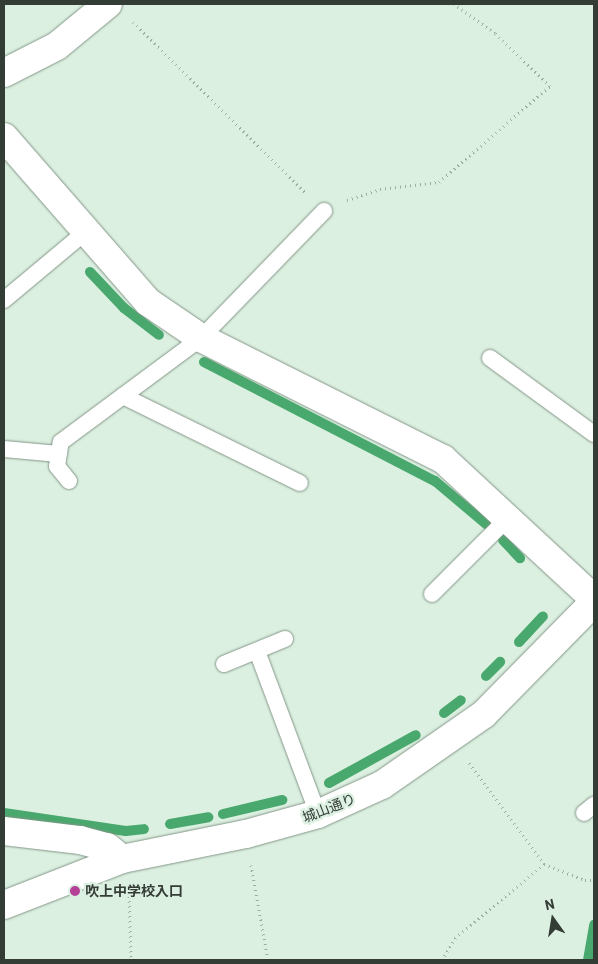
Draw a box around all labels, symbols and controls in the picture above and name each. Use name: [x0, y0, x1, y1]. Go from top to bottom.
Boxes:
street label: 城山通り: [300, 790, 358, 826]
place label: 吹上中学校入口: [85, 883, 183, 899]
marker: 吹上中学校入口: [69, 885, 81, 897]
north arrow: [528, 894, 578, 944]
text: N: [543, 895, 556, 913]

